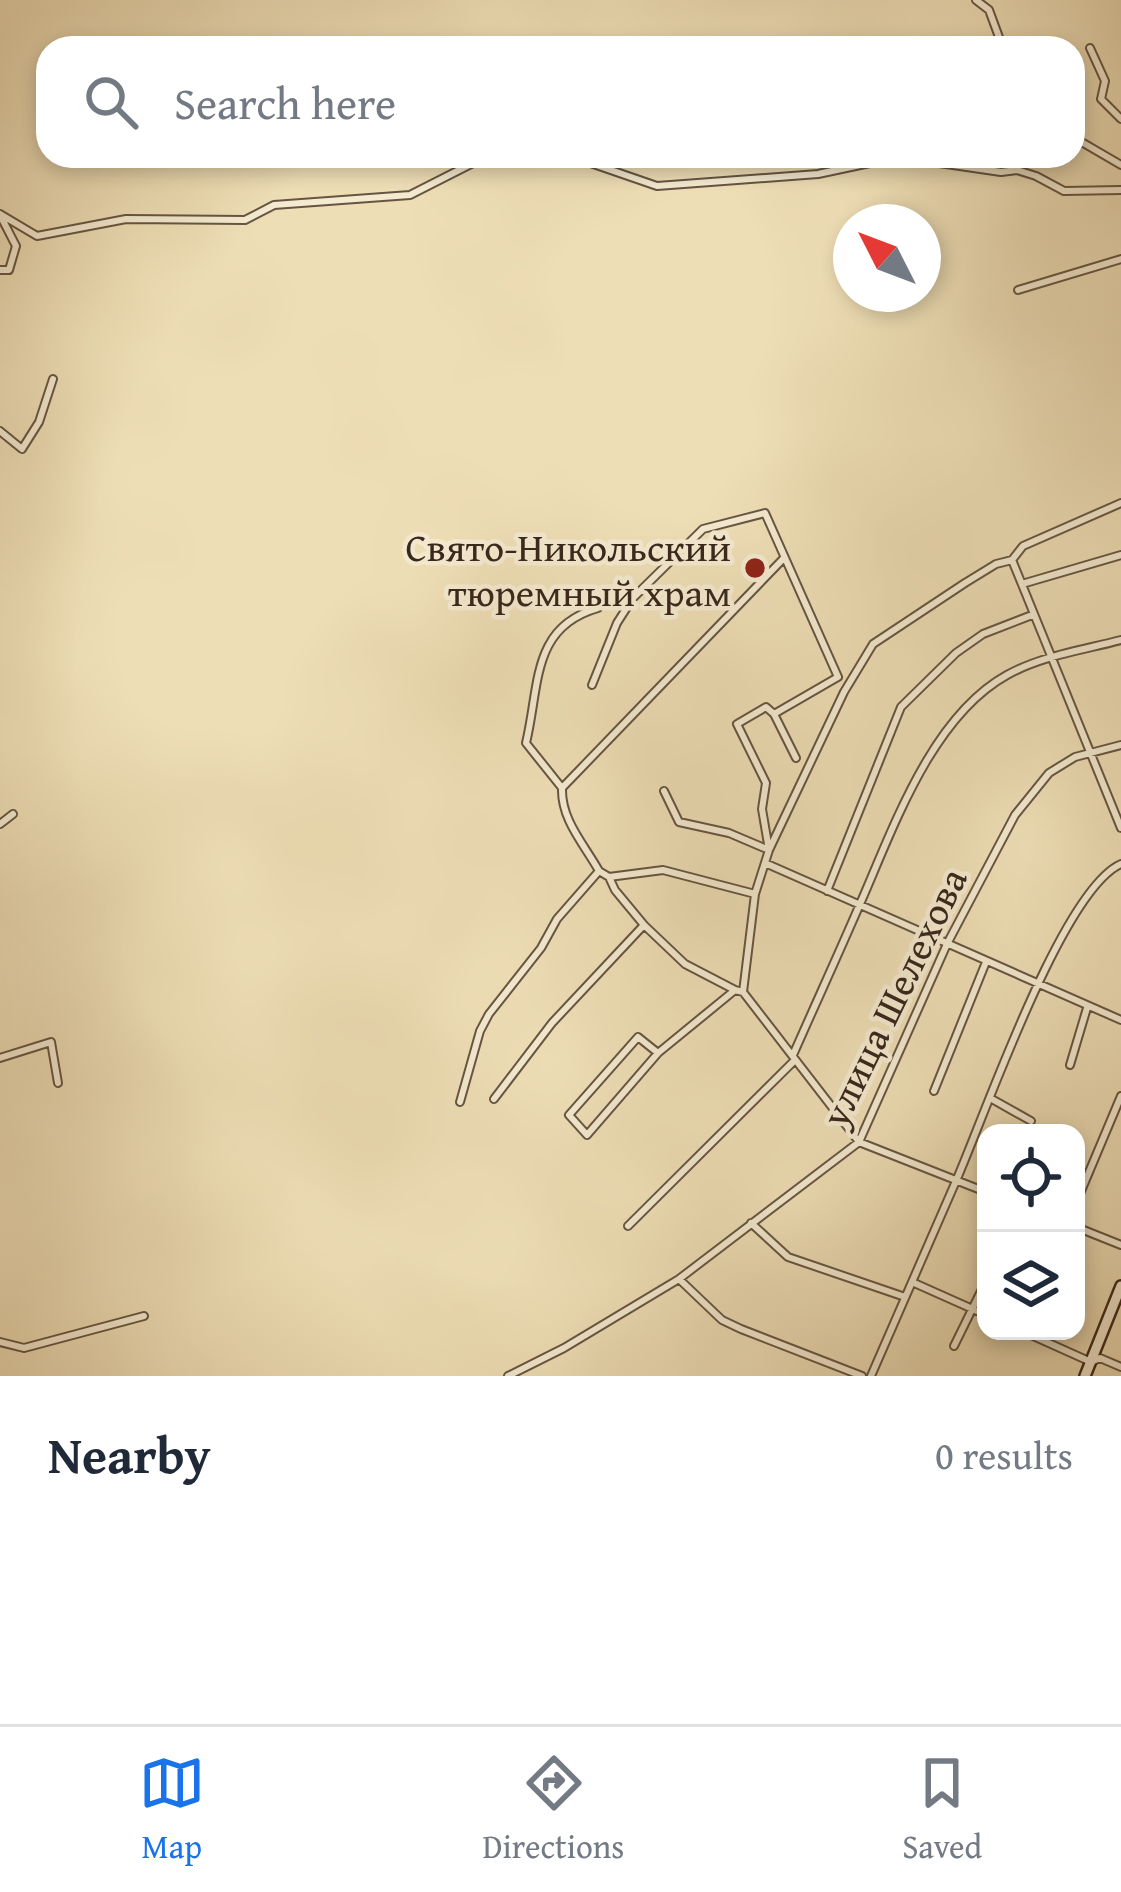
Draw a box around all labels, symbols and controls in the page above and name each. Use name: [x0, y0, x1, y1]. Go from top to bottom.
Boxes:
search box: [36, 36, 1085, 168]
icon: search: [78, 69, 144, 135]
text: Search here: [174, 70, 396, 135]
north arrow: [833, 204, 941, 312]
place label: Свято-Никольский тюремный храм: [406, 518, 731, 620]
marker: Свято-Никольский тюремный храм: [742, 555, 768, 581]
street label: улица Шелехова: [805, 857, 981, 1137]
map controls: [977, 1124, 1085, 1340]
button: locate: [977, 1124, 1085, 1232]
button: layers: [977, 1232, 1085, 1340]
text: Nearby: [48, 1417, 211, 1492]
text: 0 results: [935, 1426, 1073, 1483]
tab: Map: [139, 1750, 205, 1870]
tab: Directions: [483, 1750, 624, 1870]
tab: Saved: [902, 1750, 982, 1870]

